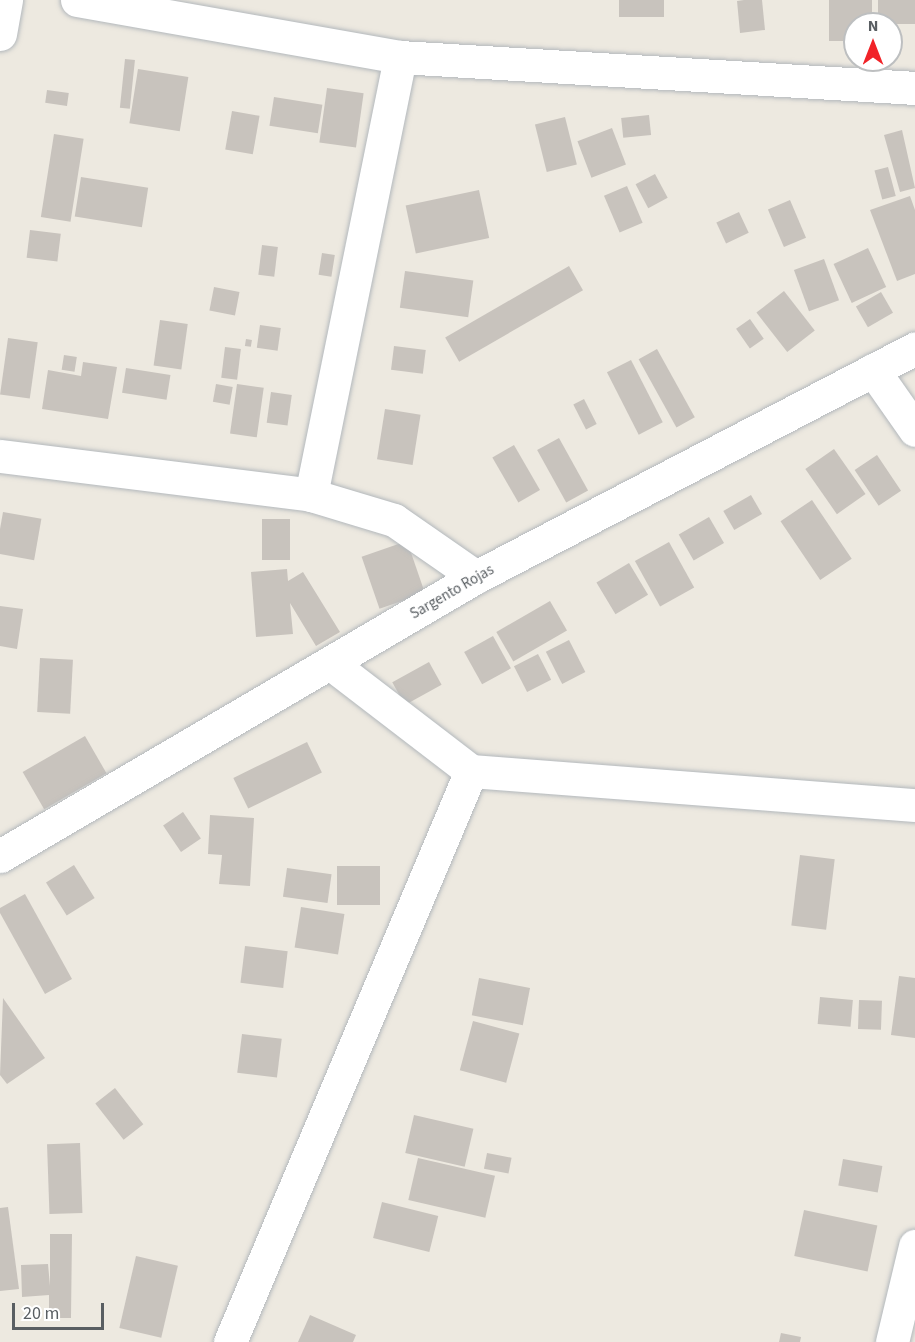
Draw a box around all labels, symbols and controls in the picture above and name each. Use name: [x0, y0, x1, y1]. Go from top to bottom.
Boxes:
north arrow: [843, 12, 903, 72]
text: N: [868, 15, 878, 37]
street label: Sargento Rojas: [407, 561, 497, 623]
scale bar: [15, 1291, 106, 1329]
text: 20 m: [23, 1301, 59, 1326]

